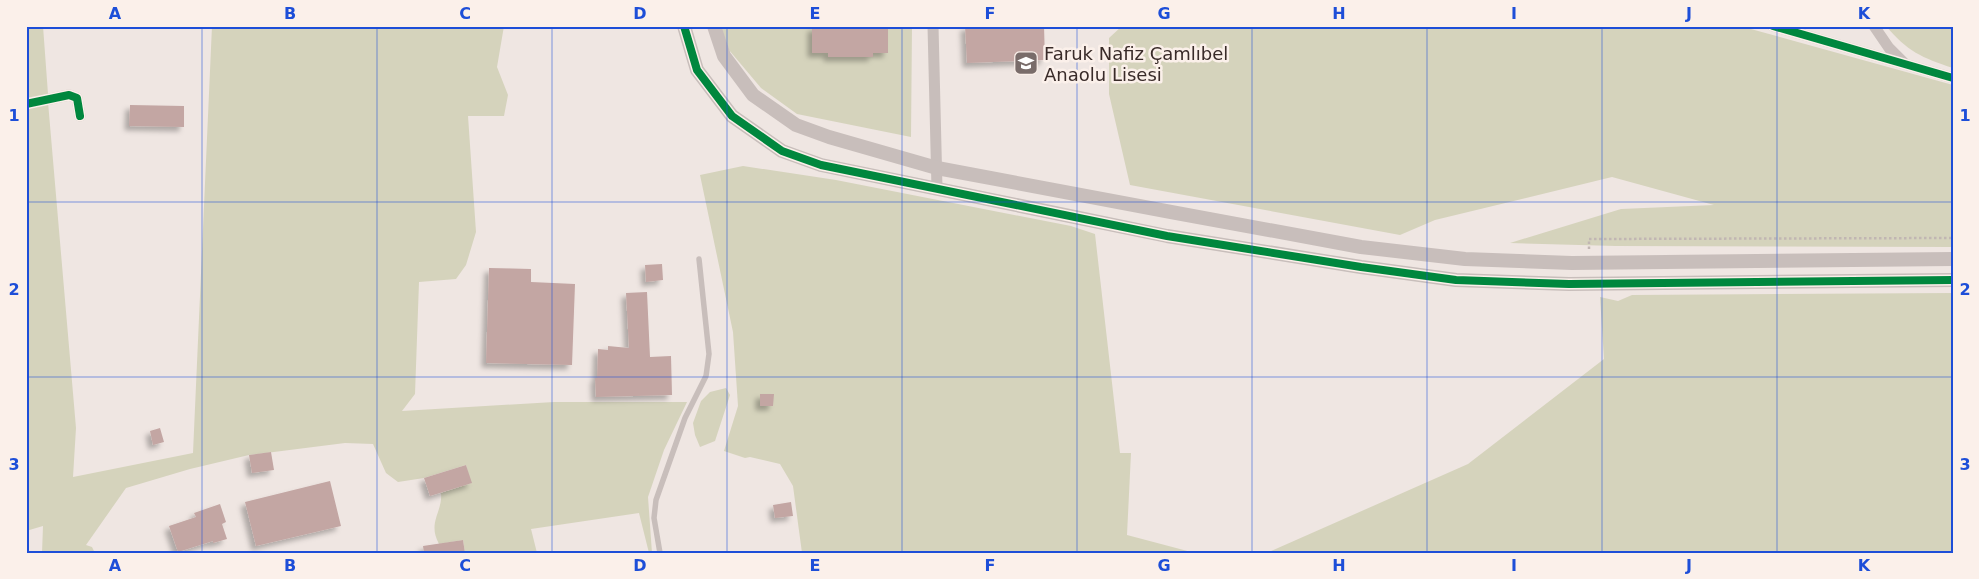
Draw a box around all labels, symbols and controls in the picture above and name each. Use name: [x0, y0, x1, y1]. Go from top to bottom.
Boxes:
text: A: [109, 4, 122, 23]
text: B: [284, 4, 296, 23]
text: C: [459, 4, 471, 23]
text: D: [633, 4, 647, 23]
text: E: [810, 4, 820, 23]
text: F: [985, 4, 995, 23]
text: G: [1157, 4, 1171, 23]
text: H: [1332, 4, 1346, 23]
text: I: [1511, 4, 1517, 23]
text: J: [1685, 4, 1692, 23]
text: K: [1858, 4, 1871, 23]
place label: Faruk Nafiz Çamlıbel Anaolu Lisesi: [1044, 43, 1228, 85]
school or university icon: Faruk Nafiz Çamlıbel Anaolu Lisesi: [1013, 50, 1039, 76]
text: 1: [8, 106, 20, 125]
text: 1: [1959, 106, 1971, 125]
text: 2: [8, 280, 20, 299]
text: 2: [1959, 280, 1971, 299]
text: 3: [8, 455, 20, 474]
text: 3: [1959, 455, 1971, 474]
text: A: [109, 556, 122, 575]
text: B: [284, 556, 296, 575]
text: C: [459, 556, 471, 575]
text: D: [633, 556, 647, 575]
text: E: [810, 556, 820, 575]
text: F: [985, 556, 995, 575]
text: G: [1157, 556, 1171, 575]
text: H: [1332, 556, 1346, 575]
text: I: [1511, 556, 1517, 575]
text: J: [1685, 556, 1692, 575]
text: K: [1858, 556, 1871, 575]

